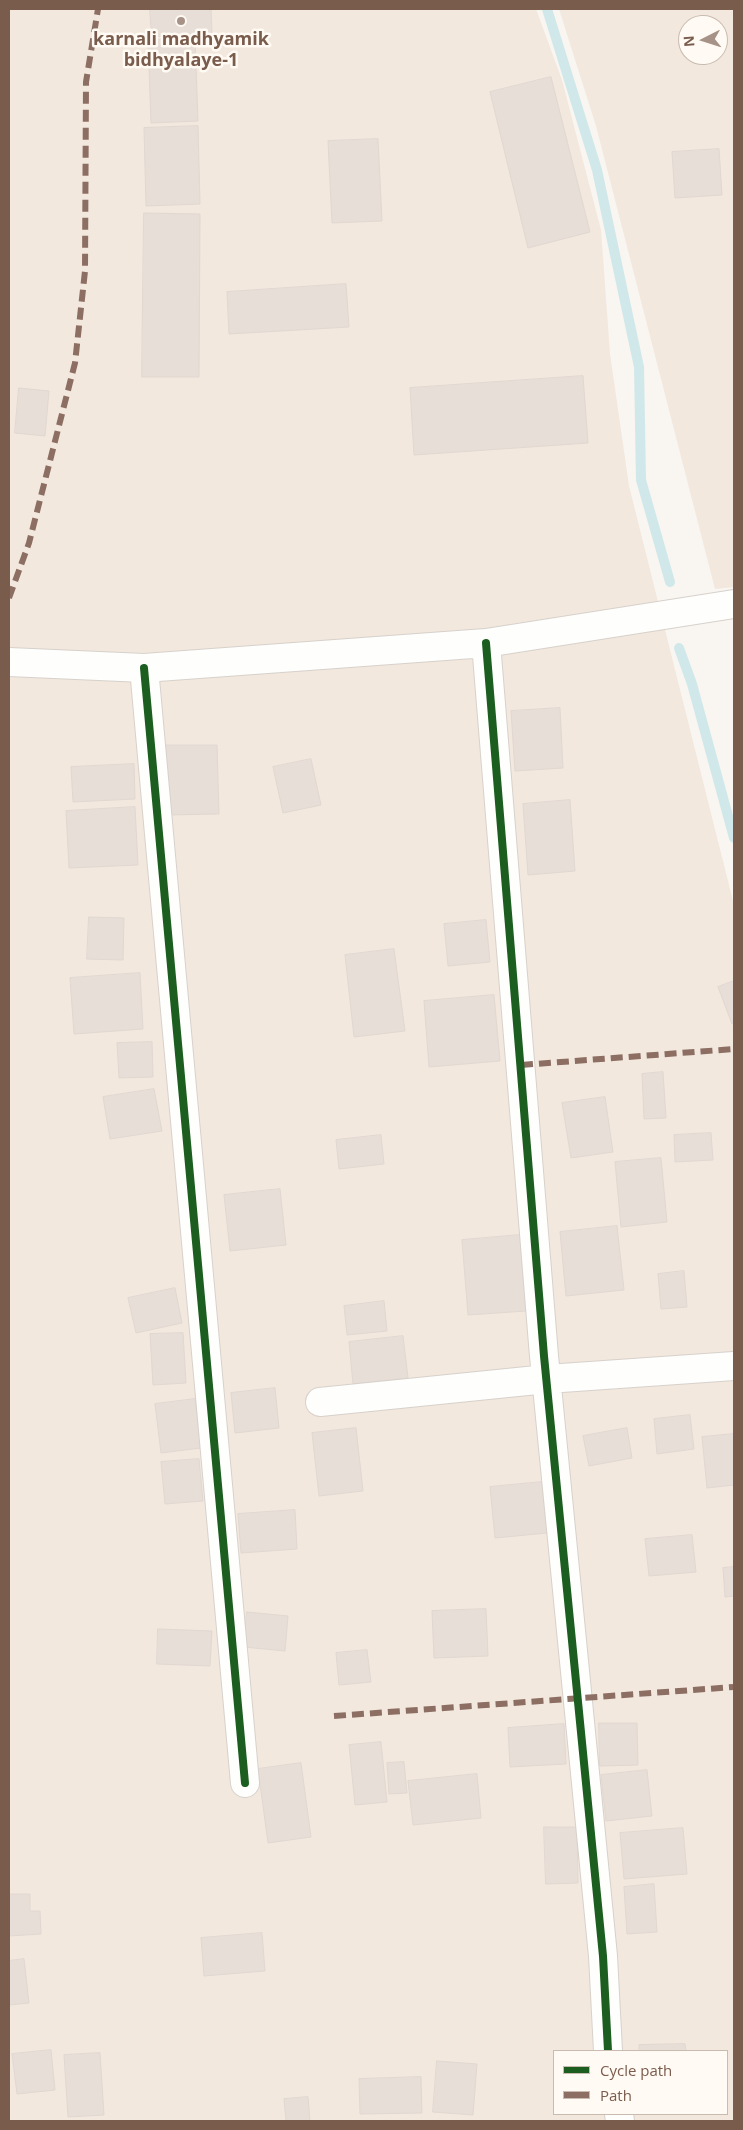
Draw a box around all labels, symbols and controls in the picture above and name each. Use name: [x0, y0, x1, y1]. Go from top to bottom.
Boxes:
marker: karnali madhyamik bidhyalaye-1: [175, 15, 187, 27]
north arrow: [678, 15, 728, 65]
place label: karnali madhyamik bidhyalaye-1: [93, 29, 269, 72]
text: N: [679, 35, 699, 48]
legend: [553, 2050, 728, 2115]
text: Cycle path: [600, 2060, 672, 2080]
text: Path: [600, 2085, 632, 2105]

